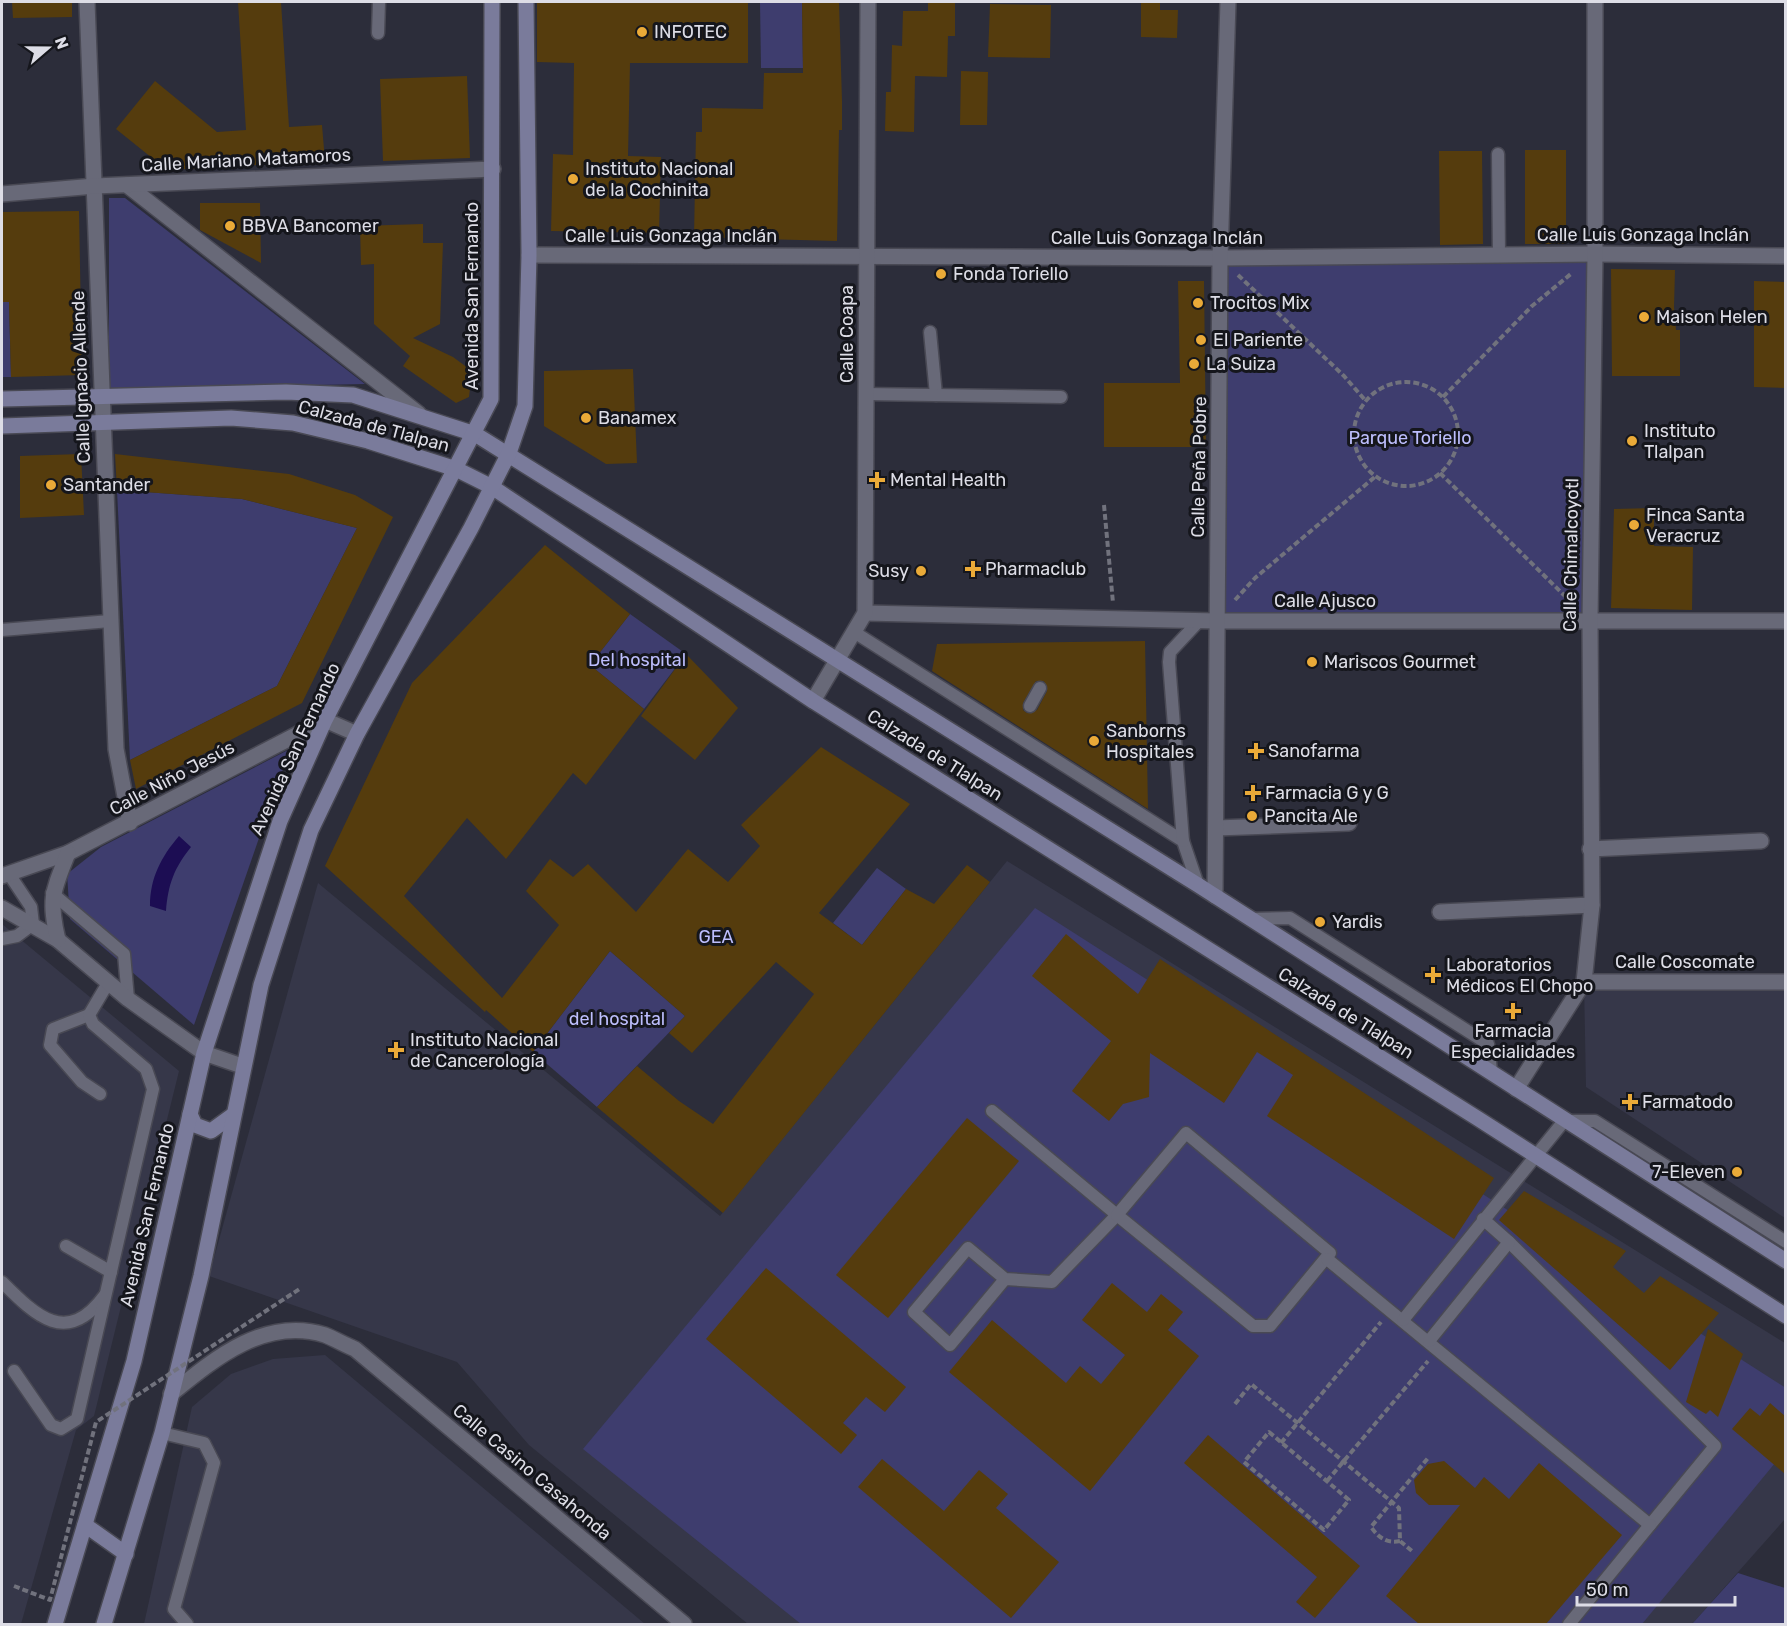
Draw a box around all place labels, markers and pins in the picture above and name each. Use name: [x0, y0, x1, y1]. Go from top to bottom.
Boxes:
place label: INFOTEC: [654, 21, 727, 43]
marker: INFOTEC: [635, 25, 649, 39]
place label: Instituto Nacional de la Cochinita: [585, 158, 733, 201]
marker: Instituto Nacional de la Cochinita: [566, 172, 580, 186]
place label: BBVA Bancomer: [242, 215, 379, 237]
marker: BBVA Bancomer: [223, 219, 237, 233]
place label: Fonda Toriello: [953, 263, 1069, 285]
marker: Fonda Toriello: [934, 267, 948, 281]
place label: Trocitos Mix: [1210, 292, 1310, 314]
marker: Trocitos Mix: [1191, 296, 1205, 310]
place label: Maison Helen: [1656, 306, 1768, 328]
marker: Maison Helen: [1637, 310, 1651, 324]
place label: El Pariente: [1213, 329, 1303, 351]
marker: El Pariente: [1194, 333, 1208, 347]
place label: La Suiza: [1206, 353, 1276, 375]
marker: La Suiza: [1187, 357, 1201, 371]
place label: Banamex: [598, 407, 677, 429]
marker: Banamex: [579, 411, 593, 425]
place label: Instituto Tlalpan: [1644, 420, 1716, 463]
marker: Instituto Tlalpan: [1625, 434, 1639, 448]
place label: Mental Health: [890, 469, 1006, 491]
marker: Mental Health: [868, 471, 886, 489]
place label: Santander: [63, 474, 151, 496]
marker: Santander: [44, 478, 58, 492]
place label: Finca Santa Veracruz: [1646, 504, 1745, 547]
marker: Finca Santa Veracruz: [1627, 518, 1641, 532]
place label: Pharmaclub: [985, 558, 1086, 580]
place label: Susy: [868, 560, 909, 582]
marker: Pharmaclub: [966, 562, 980, 576]
marker: Susy: [914, 564, 928, 578]
place label: Mariscos Gourmet: [1324, 651, 1476, 673]
marker: Mariscos Gourmet: [1305, 655, 1319, 669]
place label: Sanborns Hospitales: [1106, 720, 1194, 763]
marker: Sanborns Hospitales: [1087, 734, 1101, 748]
place label: Sanofarma: [1268, 740, 1360, 762]
marker: Sanofarma: [1249, 744, 1263, 758]
place label: Farmacia G y G: [1265, 782, 1389, 804]
marker: Farmacia G y G: [1246, 786, 1260, 800]
place label: Pancita Ale: [1264, 805, 1358, 827]
marker: Pancita Ale: [1245, 809, 1259, 823]
place label: Yardis: [1332, 911, 1383, 933]
marker: Yardis: [1313, 915, 1327, 929]
place label: Laboratorios Médicos El Chopo: [1446, 954, 1593, 997]
marker: Laboratorios Médicos El Chopo: [1424, 966, 1442, 984]
marker: Farmacia Especialidades: [1506, 1004, 1520, 1018]
place label: Farmacia Especialidades: [1451, 1020, 1575, 1063]
place label: Instituto Nacional de Cancerología: [410, 1029, 558, 1072]
marker: Instituto Nacional de Cancerología: [387, 1041, 405, 1059]
place label: Farmatodo: [1642, 1091, 1733, 1113]
marker: Farmatodo: [1623, 1095, 1637, 1109]
place label: 7-Eleven: [1652, 1161, 1725, 1183]
marker: 7-Eleven: [1730, 1165, 1744, 1179]

